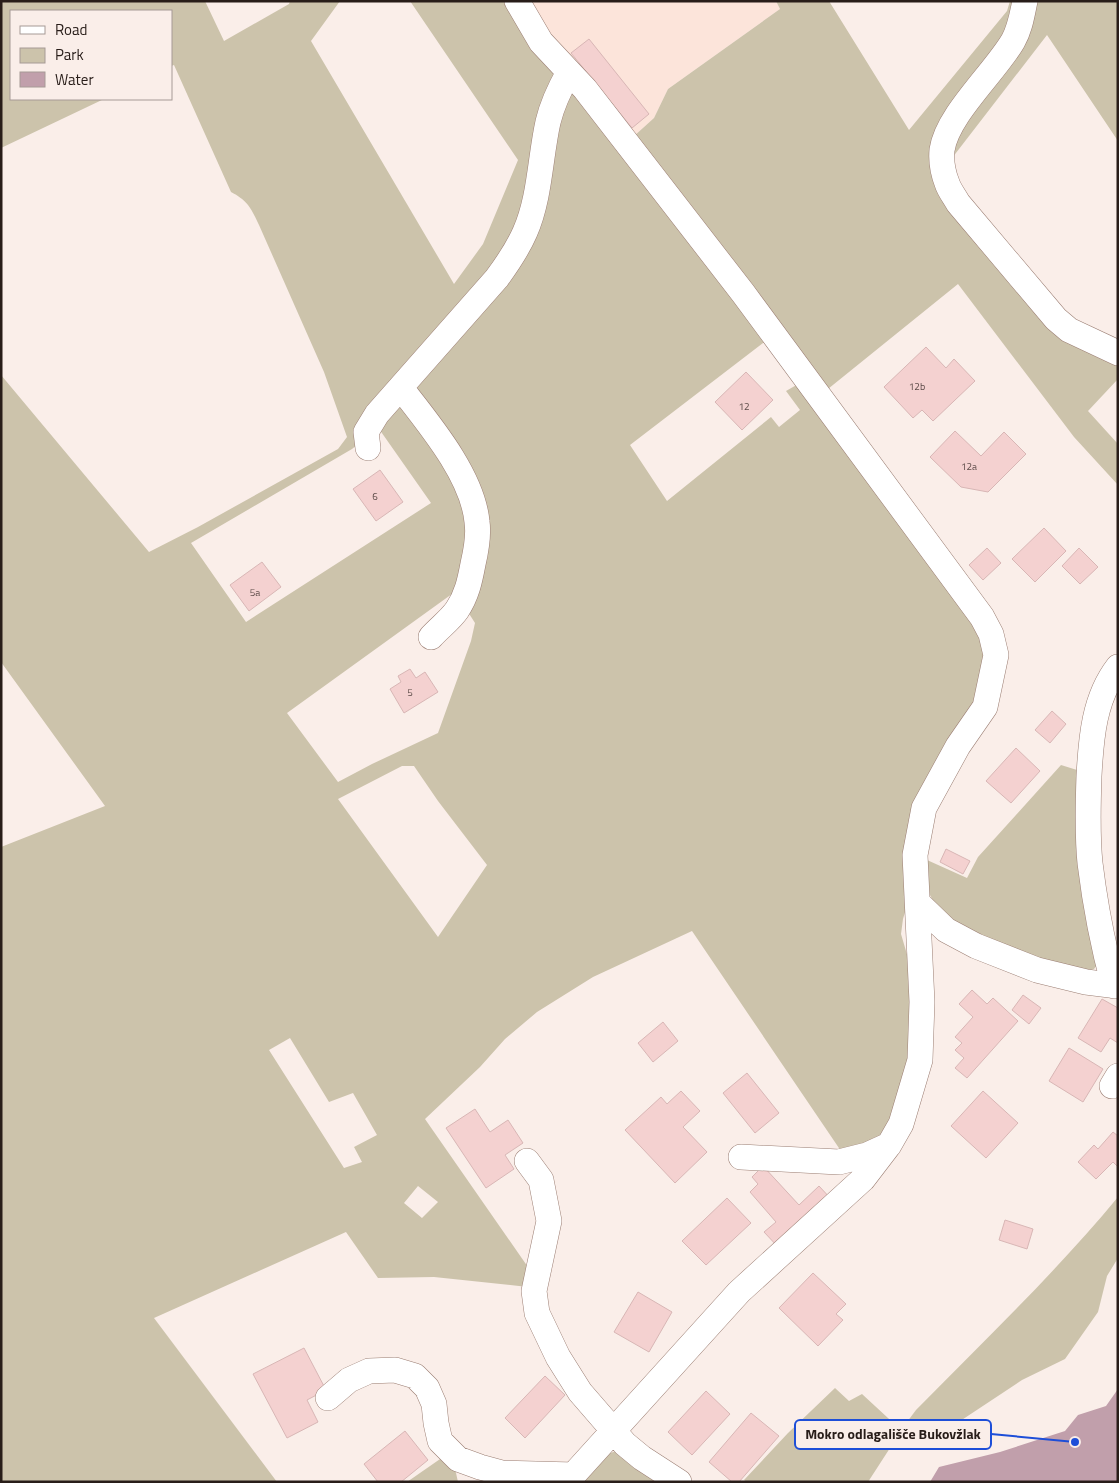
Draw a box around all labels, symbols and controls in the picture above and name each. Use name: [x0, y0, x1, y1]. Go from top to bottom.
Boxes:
legend: [10, 10, 172, 100]
text: Road: [55, 18, 87, 41]
text: Park: [55, 43, 84, 66]
text: Water: [55, 68, 94, 91]
house number: 12b: [909, 379, 925, 394]
house number: 12: [738, 399, 750, 414]
house number: 12a: [961, 459, 977, 474]
house number: 6: [372, 489, 378, 504]
house number: 5a: [250, 585, 260, 600]
house number: 5: [407, 685, 413, 700]
callout: Mokro odlagališče Bukovžlak: [795, 1420, 991, 1449]
text: Mokro odlagališče Bukovžlak: [805, 1423, 982, 1444]

